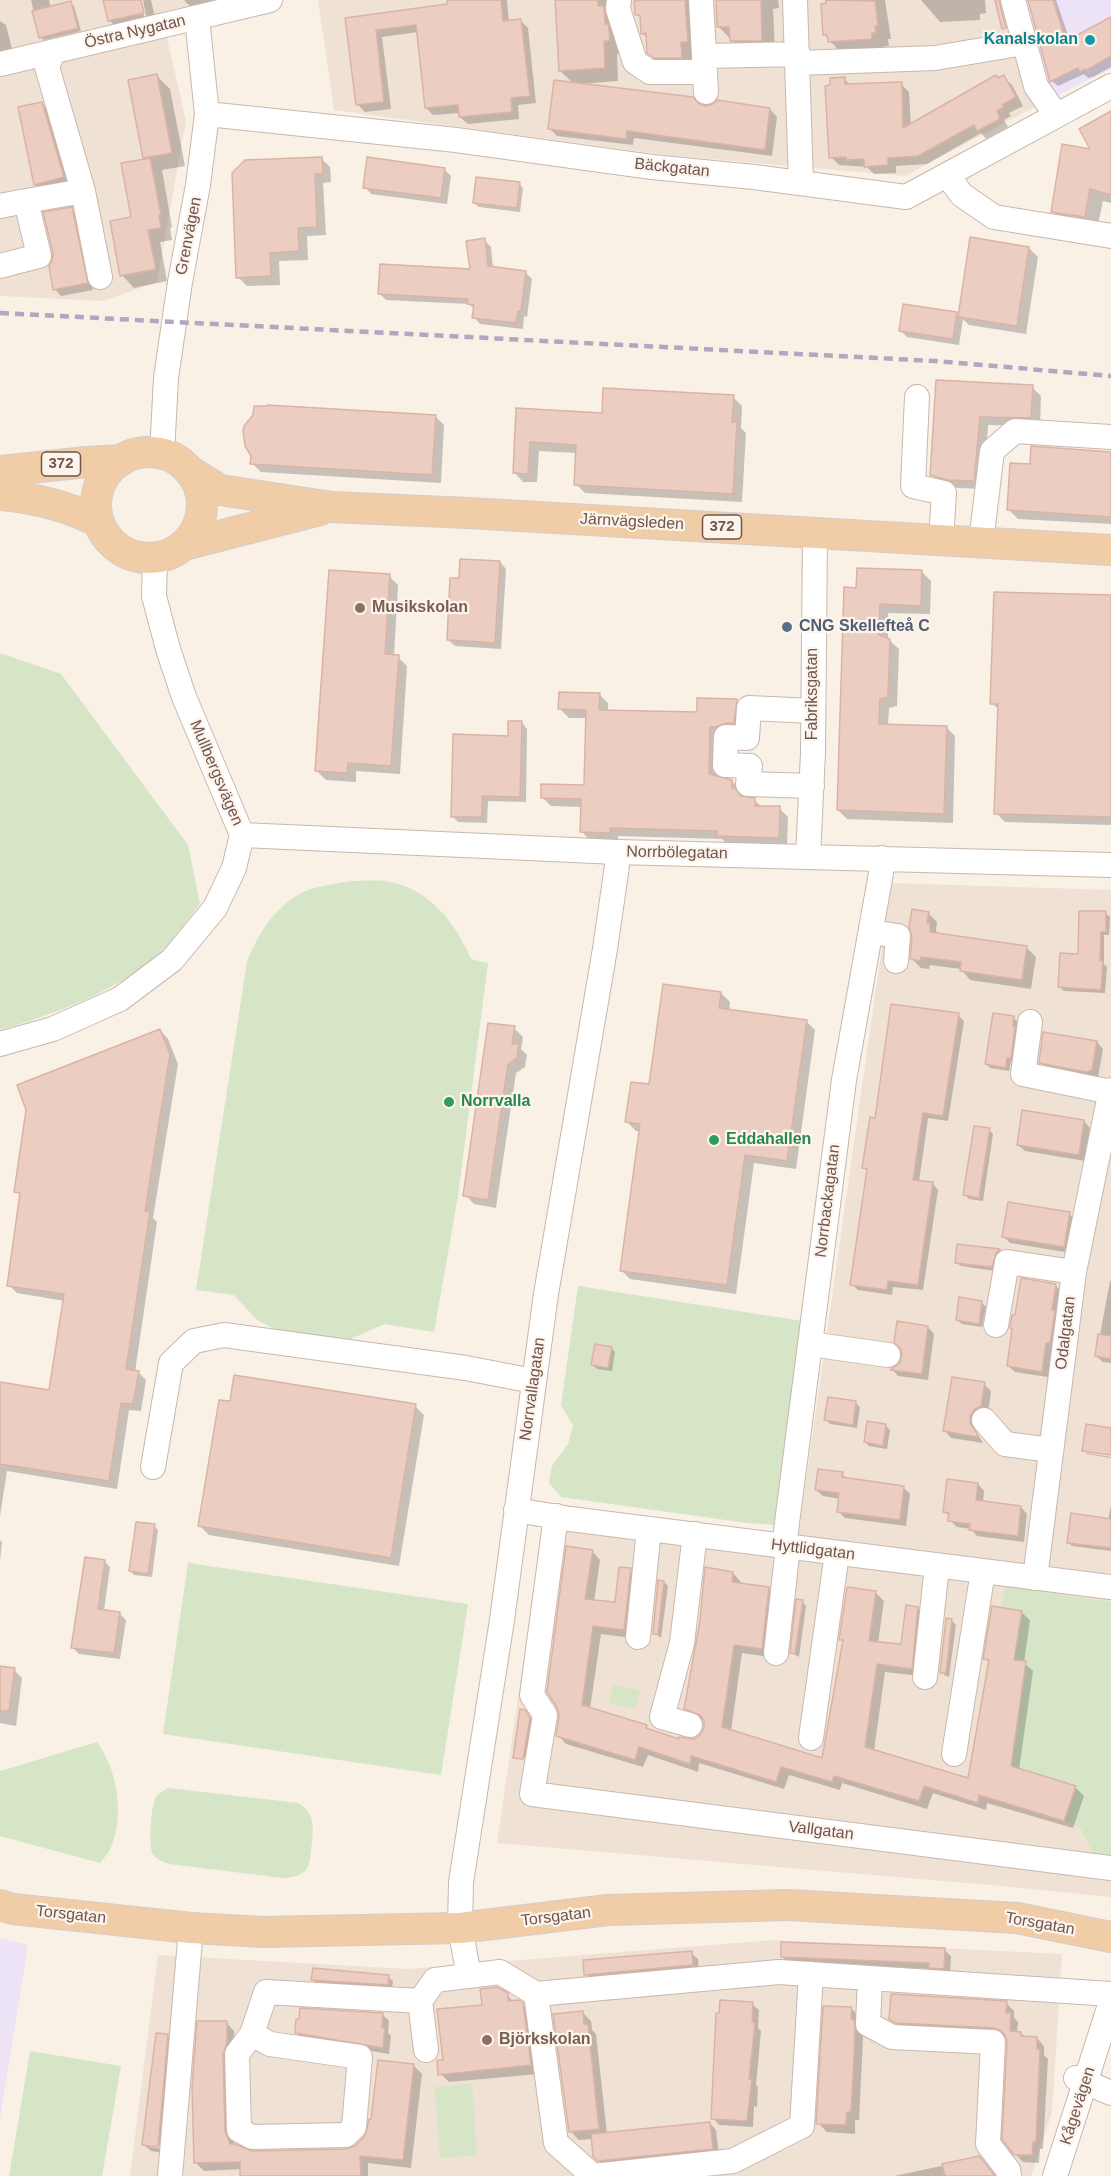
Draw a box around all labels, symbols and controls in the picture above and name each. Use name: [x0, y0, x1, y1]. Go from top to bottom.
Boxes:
street label: Östra Nygatan: [83, 11, 187, 53]
place label: Kanalskolan: [984, 30, 1078, 50]
marker: Kanalskolan: [1083, 33, 1097, 47]
street label: Bäckgatan: [633, 155, 711, 181]
street label: Grenvägen: [172, 195, 206, 277]
road number: 372: [42, 452, 80, 476]
street label: Järnvägsleden: [580, 510, 684, 534]
road number: 372: [702, 515, 742, 539]
place label: Musikskolan: [372, 598, 468, 618]
marker: Musikskolan: [353, 601, 367, 615]
place label: CNG Skellefteå C: [799, 617, 930, 637]
marker: CNG Skellefteå C: [780, 620, 794, 634]
street label: Fabriksgatan: [803, 648, 823, 740]
street label: Mullbergsvägen: [185, 717, 247, 829]
street label: Norrbölegatan: [626, 843, 728, 863]
place label: Norrvalla: [461, 1092, 530, 1112]
marker: Norrvalla: [442, 1095, 456, 1109]
place label: Eddahallen: [726, 1130, 811, 1150]
marker: Eddahallen: [707, 1133, 721, 1147]
street label: Norrbackagatan: [812, 1143, 844, 1259]
street label: Odalgatan: [1052, 1295, 1080, 1371]
street label: Norrvallagatan: [516, 1336, 550, 1442]
street label: Hyttlidgatan: [770, 1535, 856, 1565]
street label: Vallgatan: [787, 1817, 855, 1845]
street label: Torsgatan: [35, 1902, 107, 1928]
street label: Torsgatan: [520, 1903, 592, 1931]
street label: Torsgatan: [1004, 1908, 1076, 1940]
place label: Björkskolan: [499, 2030, 591, 2050]
marker: Björkskolan: [480, 2033, 494, 2047]
street label: Kågevägen: [1056, 2065, 1100, 2147]

